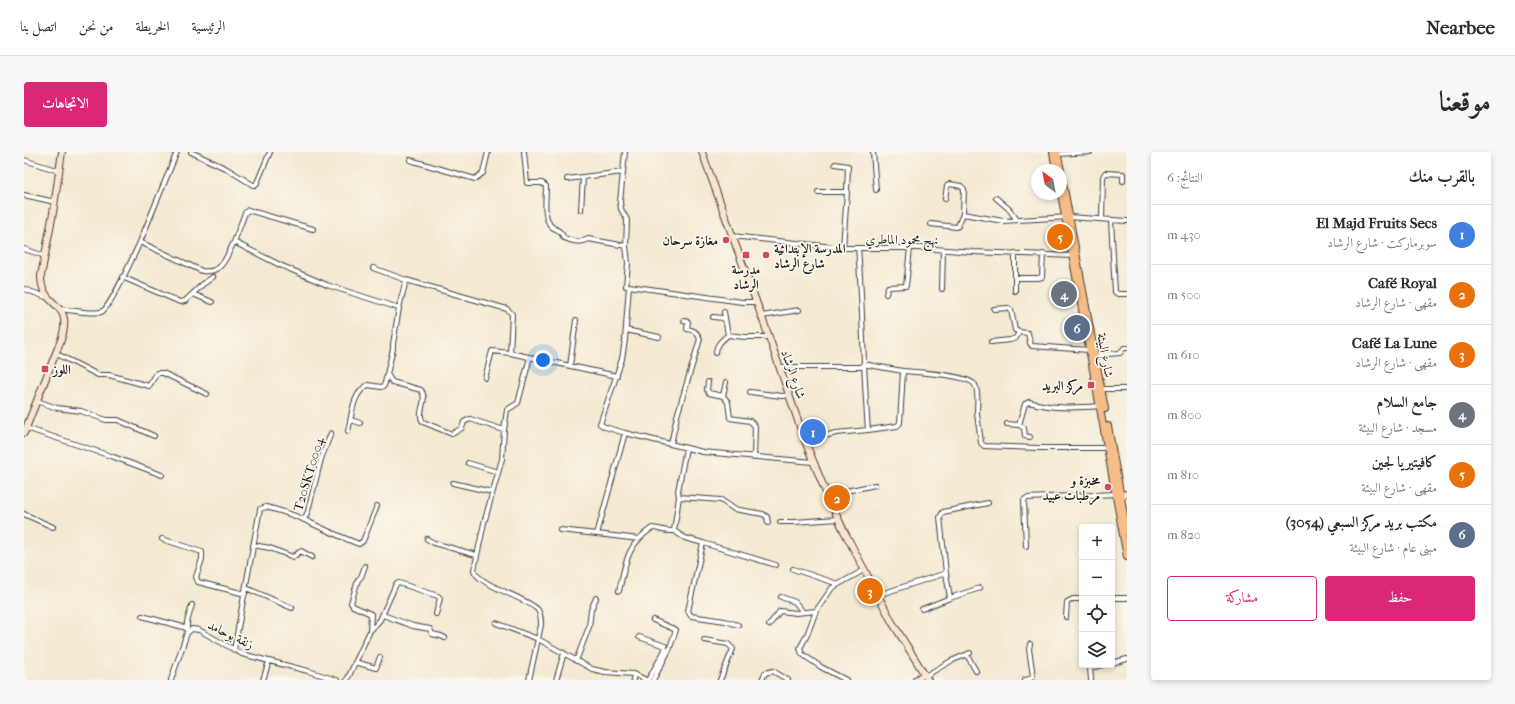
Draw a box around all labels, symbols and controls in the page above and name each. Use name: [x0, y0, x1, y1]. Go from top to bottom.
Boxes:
text: Nearbee: [1426, 17, 1495, 39]
text: اتصل بنا: [20, 18, 57, 35]
text: من نحن: [79, 18, 114, 35]
text: الخريطة: [136, 18, 170, 35]
text: الرئيسية: [192, 18, 225, 35]
button: الاتجاهات: [24, 82, 107, 127]
text: موقعنا: [1439, 85, 1491, 118]
north arrow: [1031, 164, 1067, 200]
text: بالقرب منك: [1409, 166, 1475, 186]
text: النتائج: 6: [1167, 170, 1203, 185]
text: El Majd Fruits Secs: [1316, 214, 1437, 232]
pin: 5: [1047, 222, 1073, 252]
text: 430 m: [1167, 227, 1201, 242]
text: 1: [1460, 227, 1464, 242]
street label: نهج محمود الماطري: [865, 231, 939, 252]
place label: مغازة سرحان: [662, 233, 718, 250]
marker: مغازة سرحان: [721, 235, 731, 245]
text: سوبرماركت · شارع الرشاد: [1327, 235, 1437, 250]
place label: المدرسة الإبتدائية شارع الرشاد: [774, 241, 846, 274]
marker: مدرسة الرشاد: [741, 250, 751, 260]
marker: المدرسة الإبتدائية شارع الرشاد: [761, 250, 771, 260]
place label: مدرسة الرشاد: [732, 262, 760, 292]
text: Café Royal: [1368, 274, 1437, 292]
pin: 4: [1051, 279, 1077, 309]
text: 500 m: [1167, 287, 1201, 302]
text: 2: [1459, 287, 1465, 302]
text: مقهى · شارع الرشاد: [1355, 295, 1437, 310]
pin: 6: [1064, 313, 1090, 343]
street label: شارع البيئة: [1090, 332, 1117, 379]
text: Café La Lune: [1352, 334, 1437, 352]
text: 610 m: [1167, 347, 1199, 362]
text: 3: [1459, 347, 1465, 362]
street label: شارع الرشاد: [774, 348, 809, 402]
your location: [533, 350, 553, 370]
text: مقهى · شارع الرشاد: [1355, 355, 1437, 370]
place label: اللوز: [51, 362, 71, 378]
marker: اللوز: [40, 364, 50, 374]
place label: مركز البريد: [1042, 378, 1083, 396]
marker: مركز البريد: [1086, 380, 1096, 390]
text: جامع السلام: [1376, 393, 1437, 411]
text: 800 m: [1167, 407, 1202, 422]
text: 4: [1458, 407, 1466, 422]
pin: 1: [800, 417, 826, 447]
text: مسجد · شارع البيئة: [1358, 420, 1437, 435]
street label: T20SKT0004: [290, 435, 327, 513]
text: كافيتيريا لجين: [1372, 453, 1437, 471]
text: 810 m: [1167, 467, 1199, 482]
text: 5: [1459, 467, 1465, 482]
place label: مخبزة و مرطبات عبيد: [1042, 473, 1101, 506]
text: مقهى · شارع البيئة: [1361, 480, 1437, 495]
marker: مخبزة و مرطبات عبيد: [1103, 482, 1113, 492]
pin: 2: [824, 483, 850, 513]
text: مكتب بريد مركز السبعي (3054): [1286, 513, 1437, 531]
map controls: [1079, 524, 1115, 668]
button: +: [1079, 524, 1115, 560]
text: 820 m: [1167, 527, 1201, 542]
text: 6: [1458, 527, 1466, 542]
text: مبنى عام · شارع البيئة: [1350, 540, 1437, 555]
button: −: [1079, 560, 1115, 596]
pin: 3: [857, 576, 883, 606]
button: مشاركة: [1167, 576, 1317, 621]
button: حفظ: [1325, 576, 1475, 621]
button: locate: [1079, 596, 1115, 632]
street label: زنقة بوحامد: [205, 617, 256, 653]
button: layers: [1079, 632, 1115, 668]

